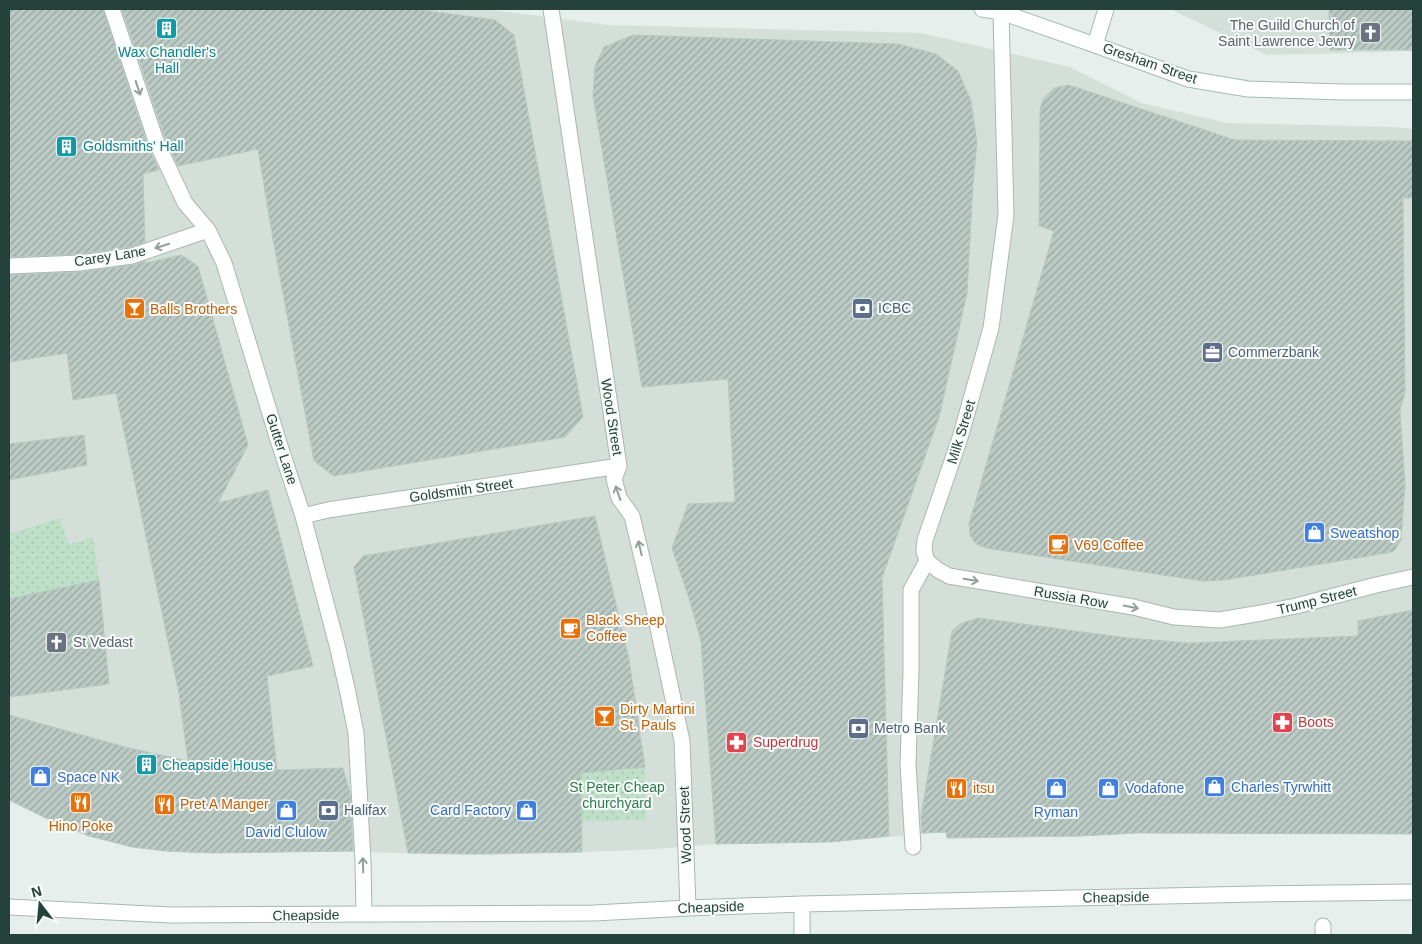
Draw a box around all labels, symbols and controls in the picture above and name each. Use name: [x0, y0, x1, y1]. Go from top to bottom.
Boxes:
building icon: Wax Chandler's Hall: [155, 17, 179, 41]
place label: The Guild Church of Saint Lawrence Jewry: [1218, 17, 1355, 49]
church icon: The Guild Church of Saint Lawrence Jewry: [1359, 21, 1383, 45]
street label: Gresham Street: [1101, 39, 1199, 87]
place label: Wax Chandler's Hall: [118, 44, 216, 76]
one-way arrow: [134, 80, 143, 96]
building icon: Goldsmiths' Hall: [55, 134, 79, 158]
place label: Goldsmiths' Hall: [83, 138, 184, 154]
street label: Carey Lane: [73, 242, 147, 270]
one-way arrow: [155, 242, 170, 251]
bank icon: ICBC: [850, 296, 874, 320]
bar icon: Balls Brothers: [122, 297, 146, 321]
place label: ICBC: [878, 300, 911, 316]
place label: Balls Brothers: [150, 301, 237, 317]
office icon: Commerzbank: [1200, 340, 1224, 364]
place label: Commerzbank: [1228, 344, 1320, 360]
street label: Wood Street: [598, 377, 626, 457]
street label: Milk Street: [944, 398, 978, 466]
street label: Gutter Lane: [263, 411, 301, 487]
street label: Goldsmith Street: [408, 475, 514, 505]
one-way arrow: [613, 485, 622, 501]
shop icon: Sweatshop: [1302, 521, 1326, 545]
place label: Sweatshop: [1330, 525, 1399, 541]
cafe icon: V69 Coffee: [1046, 533, 1070, 557]
place label: V69 Coffee: [1074, 537, 1144, 553]
one-way arrow: [635, 541, 644, 557]
one-way arrow: [962, 575, 978, 585]
street label: Trump Street: [1276, 582, 1358, 618]
street label: Russia Row: [1033, 583, 1110, 612]
one-way arrow: [1122, 603, 1138, 612]
place label: Black Sheep Coffee: [586, 612, 665, 644]
cafe icon: Black Sheep Coffee: [558, 616, 582, 640]
church icon: St Vedast: [45, 630, 69, 654]
place label: St Vedast: [73, 634, 133, 650]
place label: Dirty Martini St. Pauls: [620, 701, 695, 733]
bar icon: Dirty Martini St. Pauls: [592, 705, 616, 729]
pharmacy icon: Boots: [1270, 710, 1294, 734]
place label: Boots: [1298, 714, 1334, 730]
bank icon: Metro Bank: [846, 716, 870, 740]
place label: Metro Bank: [874, 720, 947, 736]
pharmacy icon: Superdrug: [725, 730, 749, 754]
place label: Superdrug: [753, 734, 818, 750]
building icon: Cheapside House: [134, 753, 158, 777]
place label: Cheapside House: [162, 757, 274, 773]
shop icon: Space NK: [29, 765, 53, 789]
place label: Space NK: [57, 769, 121, 785]
shop icon: Charles Tyrwhitt: [1203, 775, 1227, 799]
restaurant icon: itsu: [945, 776, 969, 800]
shop icon: Vodafone: [1097, 776, 1121, 800]
shop icon: Ryman: [1044, 777, 1068, 801]
park label: St Peter Cheap churchyard: [569, 779, 665, 811]
place label: Charles Tyrwhitt: [1231, 779, 1331, 795]
place label: itsu: [973, 780, 995, 796]
place label: Vodafone: [1125, 780, 1184, 796]
street label: Wood Street: [676, 786, 694, 864]
restaurant icon: Hino Poke: [69, 791, 93, 815]
restaurant icon: Pret A Manger: [152, 792, 176, 816]
place label: Pret A Manger: [180, 796, 269, 812]
shop icon: David Clulow: [274, 798, 298, 822]
bank icon: Halifax: [316, 798, 340, 822]
shop icon: Card Factory: [515, 798, 539, 822]
place label: Halifax: [344, 802, 387, 818]
place label: Card Factory: [430, 802, 511, 818]
place label: Ryman: [1034, 804, 1078, 820]
place label: Hino Poke: [49, 818, 114, 834]
place label: David Clulow: [245, 824, 328, 840]
one-way arrow: [358, 857, 368, 874]
north arrow: [15, 879, 65, 929]
text: N: [29, 882, 43, 901]
street label: Cheapside: [1082, 888, 1150, 906]
street label: Cheapside: [677, 898, 745, 916]
street label: Cheapside: [272, 906, 340, 924]

